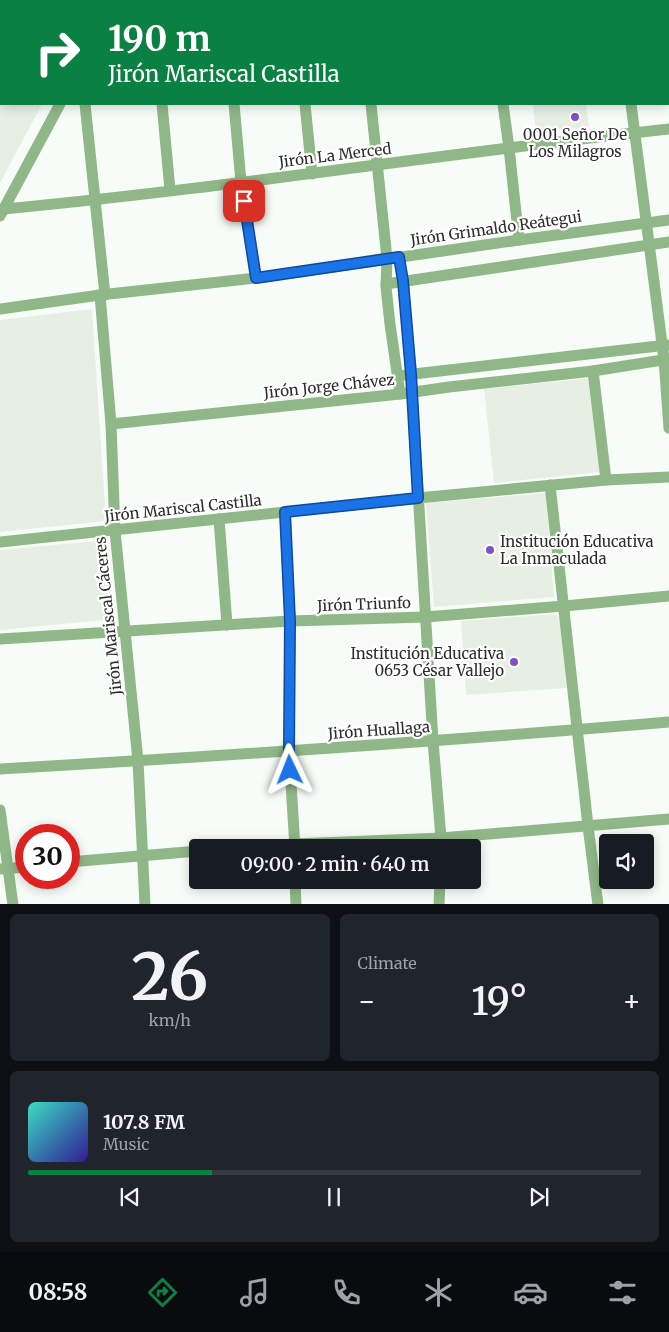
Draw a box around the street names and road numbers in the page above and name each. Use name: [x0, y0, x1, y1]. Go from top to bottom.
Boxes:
street label: Jirón La Merced: [277, 139, 392, 171]
street label: Jirón Grimaldo Reátegui: [408, 207, 583, 250]
street label: Jirón Jorge Chávez: [262, 370, 395, 402]
street label: Jirón Mariscal Castilla: [102, 490, 263, 526]
street label: Jirón Mariscal Cáceres: [90, 536, 126, 697]
street label: Jirón Triunfo: [316, 593, 412, 615]
street label: Jirón Huallaga: [326, 717, 431, 743]

